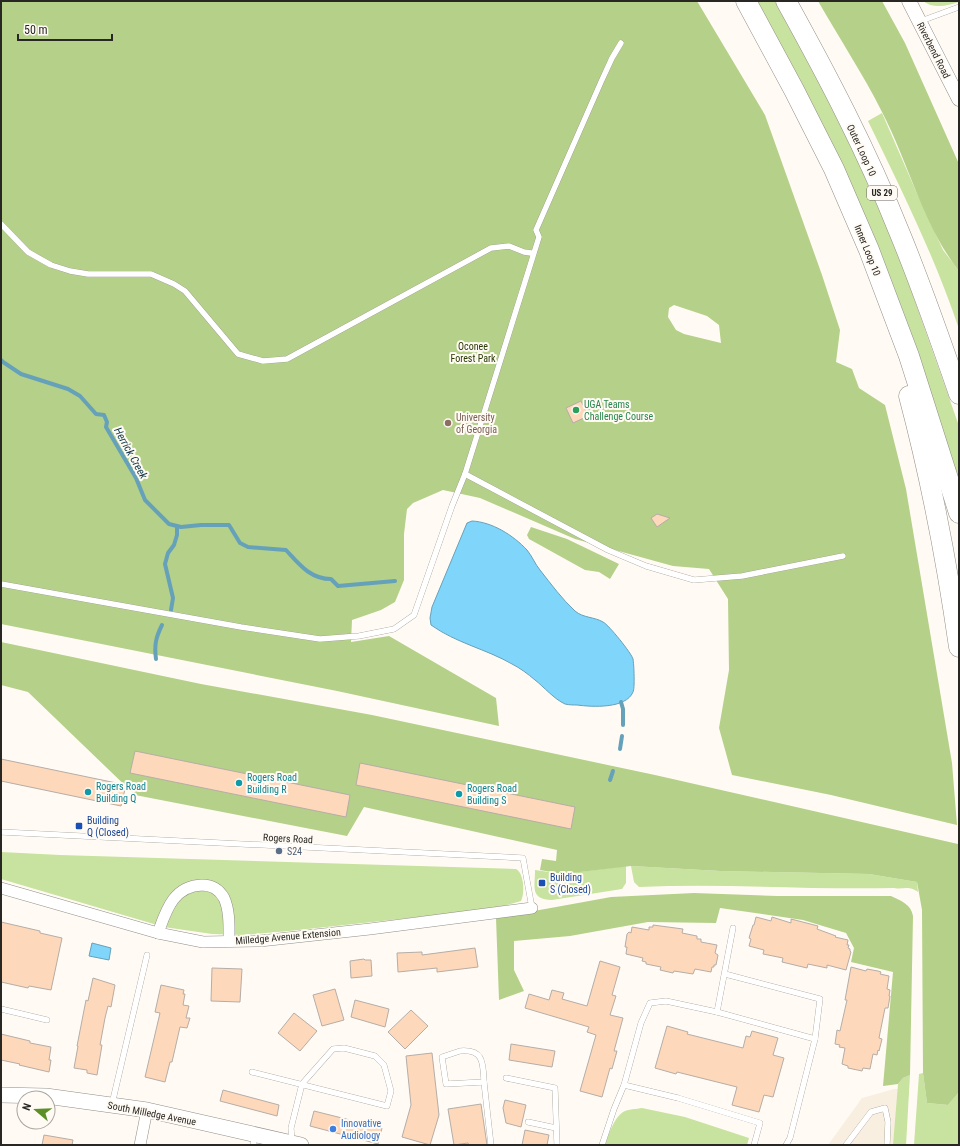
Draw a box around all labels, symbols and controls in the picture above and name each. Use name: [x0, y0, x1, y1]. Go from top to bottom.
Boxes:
scale bar: [18, 16, 112, 42]
street label: Riverbend Road: [915, 20, 952, 80]
text: 50 m: [24, 23, 48, 37]
street label: Outer Loop 10: [845, 123, 878, 178]
road number: US 29: [867, 186, 897, 200]
street label: Inner Loop 10: [852, 223, 883, 277]
park label: Oconee Forest Park: [450, 341, 496, 364]
place label: UGA Teams Challenge Course: [584, 399, 653, 422]
marker: UGA Teams Challenge Course: [571, 405, 581, 415]
place label: University of Georgia: [456, 412, 497, 435]
marker: University of Georgia: [443, 418, 453, 428]
water label: Herrick Creek: [111, 425, 150, 481]
place label: Rogers Road Building R: [247, 772, 297, 795]
marker: Rogers Road Building R: [234, 778, 244, 788]
place label: Rogers Road Building Q: [96, 781, 146, 804]
place label: Rogers Road Building S: [467, 783, 517, 806]
marker: Rogers Road Building Q: [83, 787, 93, 797]
marker: Rogers Road Building S: [454, 789, 464, 799]
place label: Building Q (Closed): [87, 815, 129, 839]
marker: Building Q (Closed): [74, 821, 84, 831]
street label: Rogers Road: [263, 832, 313, 845]
marker: S24: [274, 846, 284, 856]
place label: S24: [287, 846, 302, 857]
place label: Building S (Closed): [550, 872, 591, 896]
marker: Building S (Closed): [537, 878, 547, 888]
street label: Milledge Avenue Extension: [235, 926, 341, 947]
north arrow: [16, 1090, 56, 1130]
street label: South Milledge Avenue: [107, 1100, 197, 1128]
text: N: [20, 1101, 34, 1112]
place label: Innovative Audiology: [341, 1118, 382, 1141]
marker: Innovative Audiology: [328, 1124, 338, 1134]

